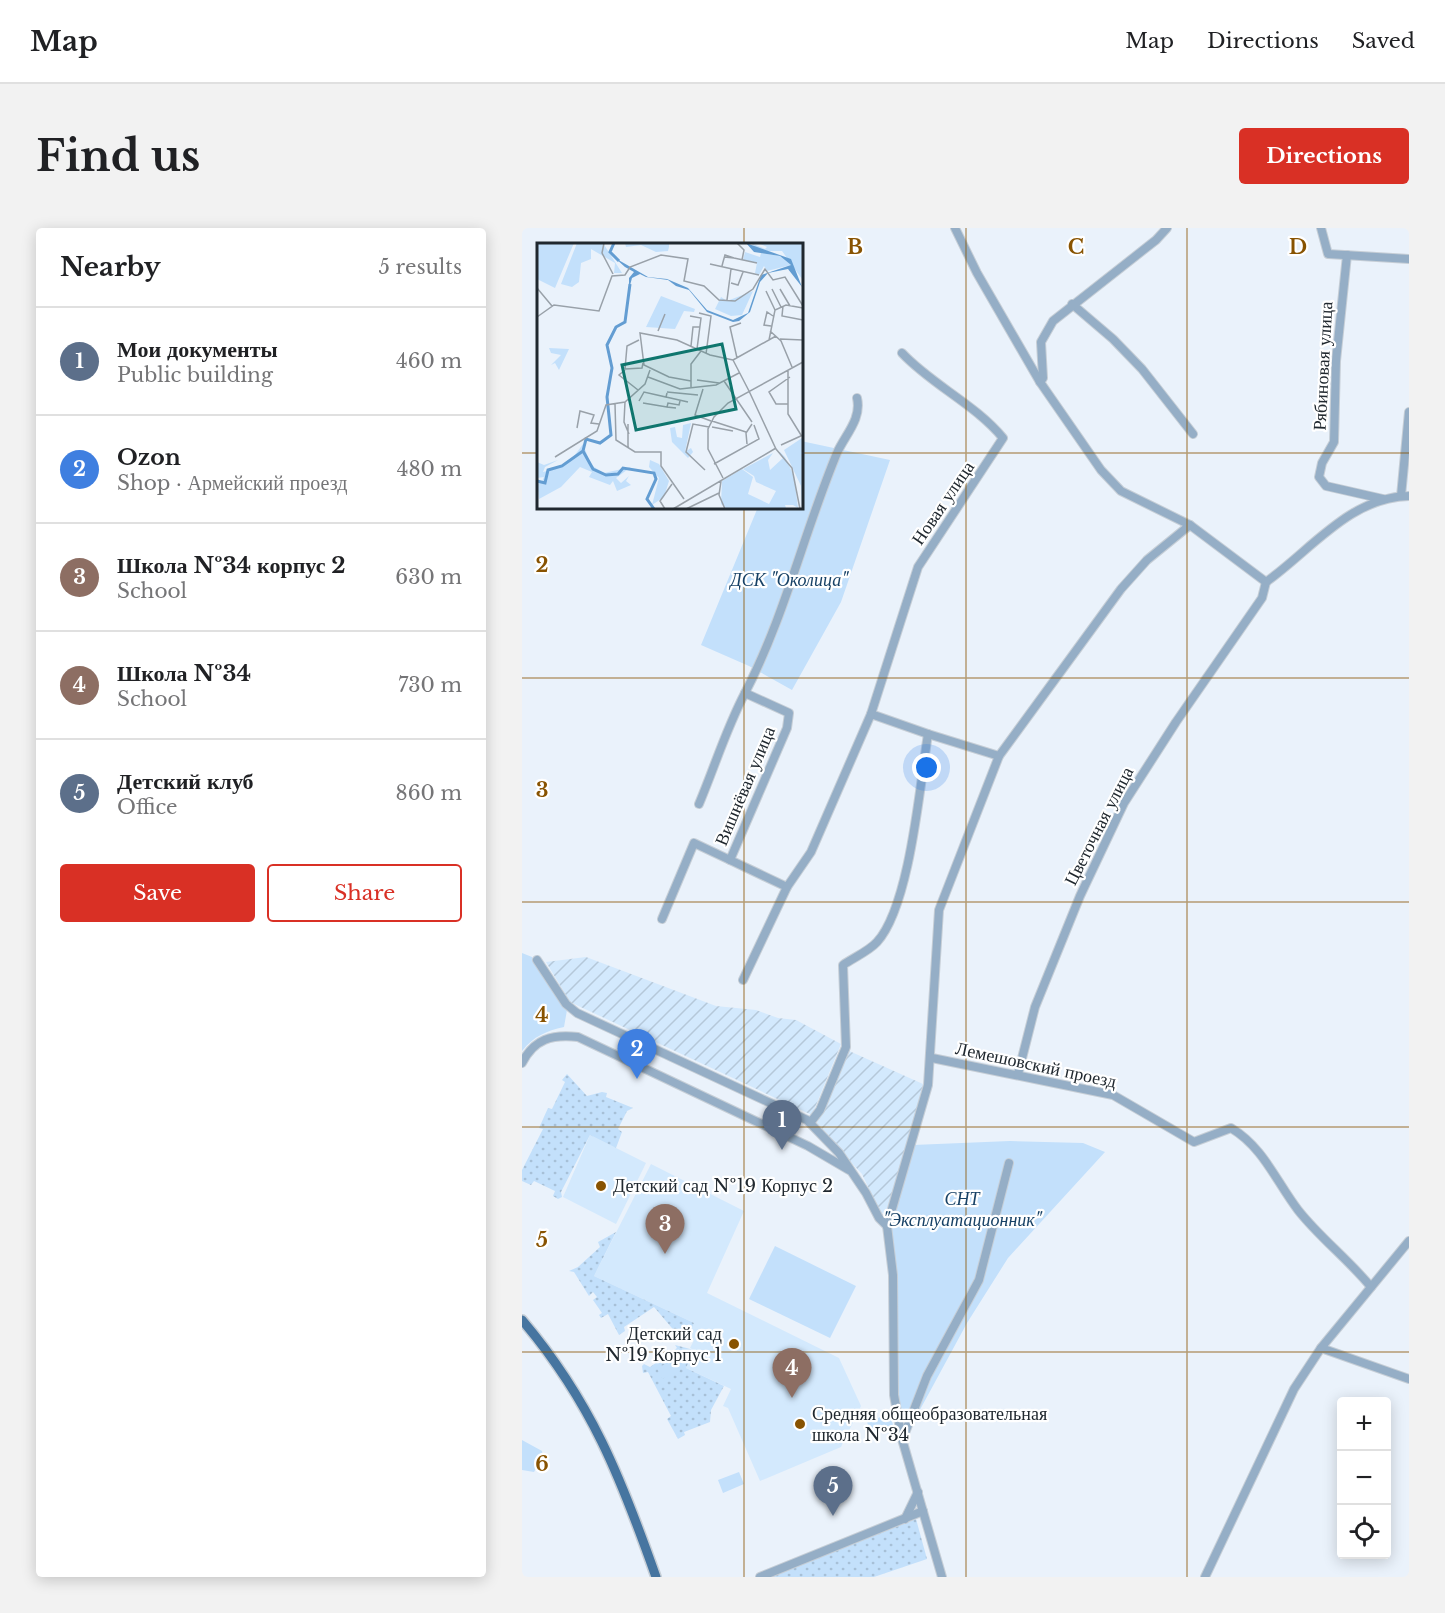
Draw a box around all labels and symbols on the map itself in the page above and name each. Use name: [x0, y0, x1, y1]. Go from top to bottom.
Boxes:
text: B: [847, 235, 863, 259]
text: C: [1068, 235, 1084, 259]
text: D: [1289, 235, 1307, 259]
inset map: [537, 243, 802, 508]
street label: Рябиновая улица: [1309, 301, 1337, 431]
street label: Новая улица: [907, 457, 979, 549]
text: 2: [535, 553, 549, 577]
park label: ДСК "Околица": [728, 569, 849, 591]
street label: Вишнёвая улица: [710, 723, 780, 849]
your location: [912, 753, 941, 782]
street label: Цветочная улица: [1060, 763, 1138, 889]
text: 3: [536, 778, 548, 802]
text: 4: [535, 1003, 549, 1027]
pin: 2: [618, 1030, 656, 1079]
street label: Лемешовский проезд: [954, 1037, 1118, 1093]
pin: 1: [762, 1100, 802, 1150]
place label: Детский сад №19 Корпус 2: [613, 1175, 833, 1197]
marker: Детский сад №19 Корпус 2: [594, 1179, 608, 1193]
park label: СНТ "Эксплуатационник": [883, 1188, 1043, 1231]
pin: 3: [646, 1204, 684, 1254]
text: 5: [536, 1228, 548, 1252]
place label: Детский сад №19 Корпус 1: [605, 1323, 722, 1366]
marker: Детский сад №19 Корпус 1: [727, 1337, 741, 1351]
pin: 4: [772, 1348, 812, 1398]
place label: Средняя общеобразовательная школа №34: [812, 1403, 1047, 1446]
marker: Средняя общеобразовательная школа №34: [793, 1417, 807, 1431]
text: 6: [535, 1452, 549, 1476]
pin: 5: [814, 1466, 852, 1516]

